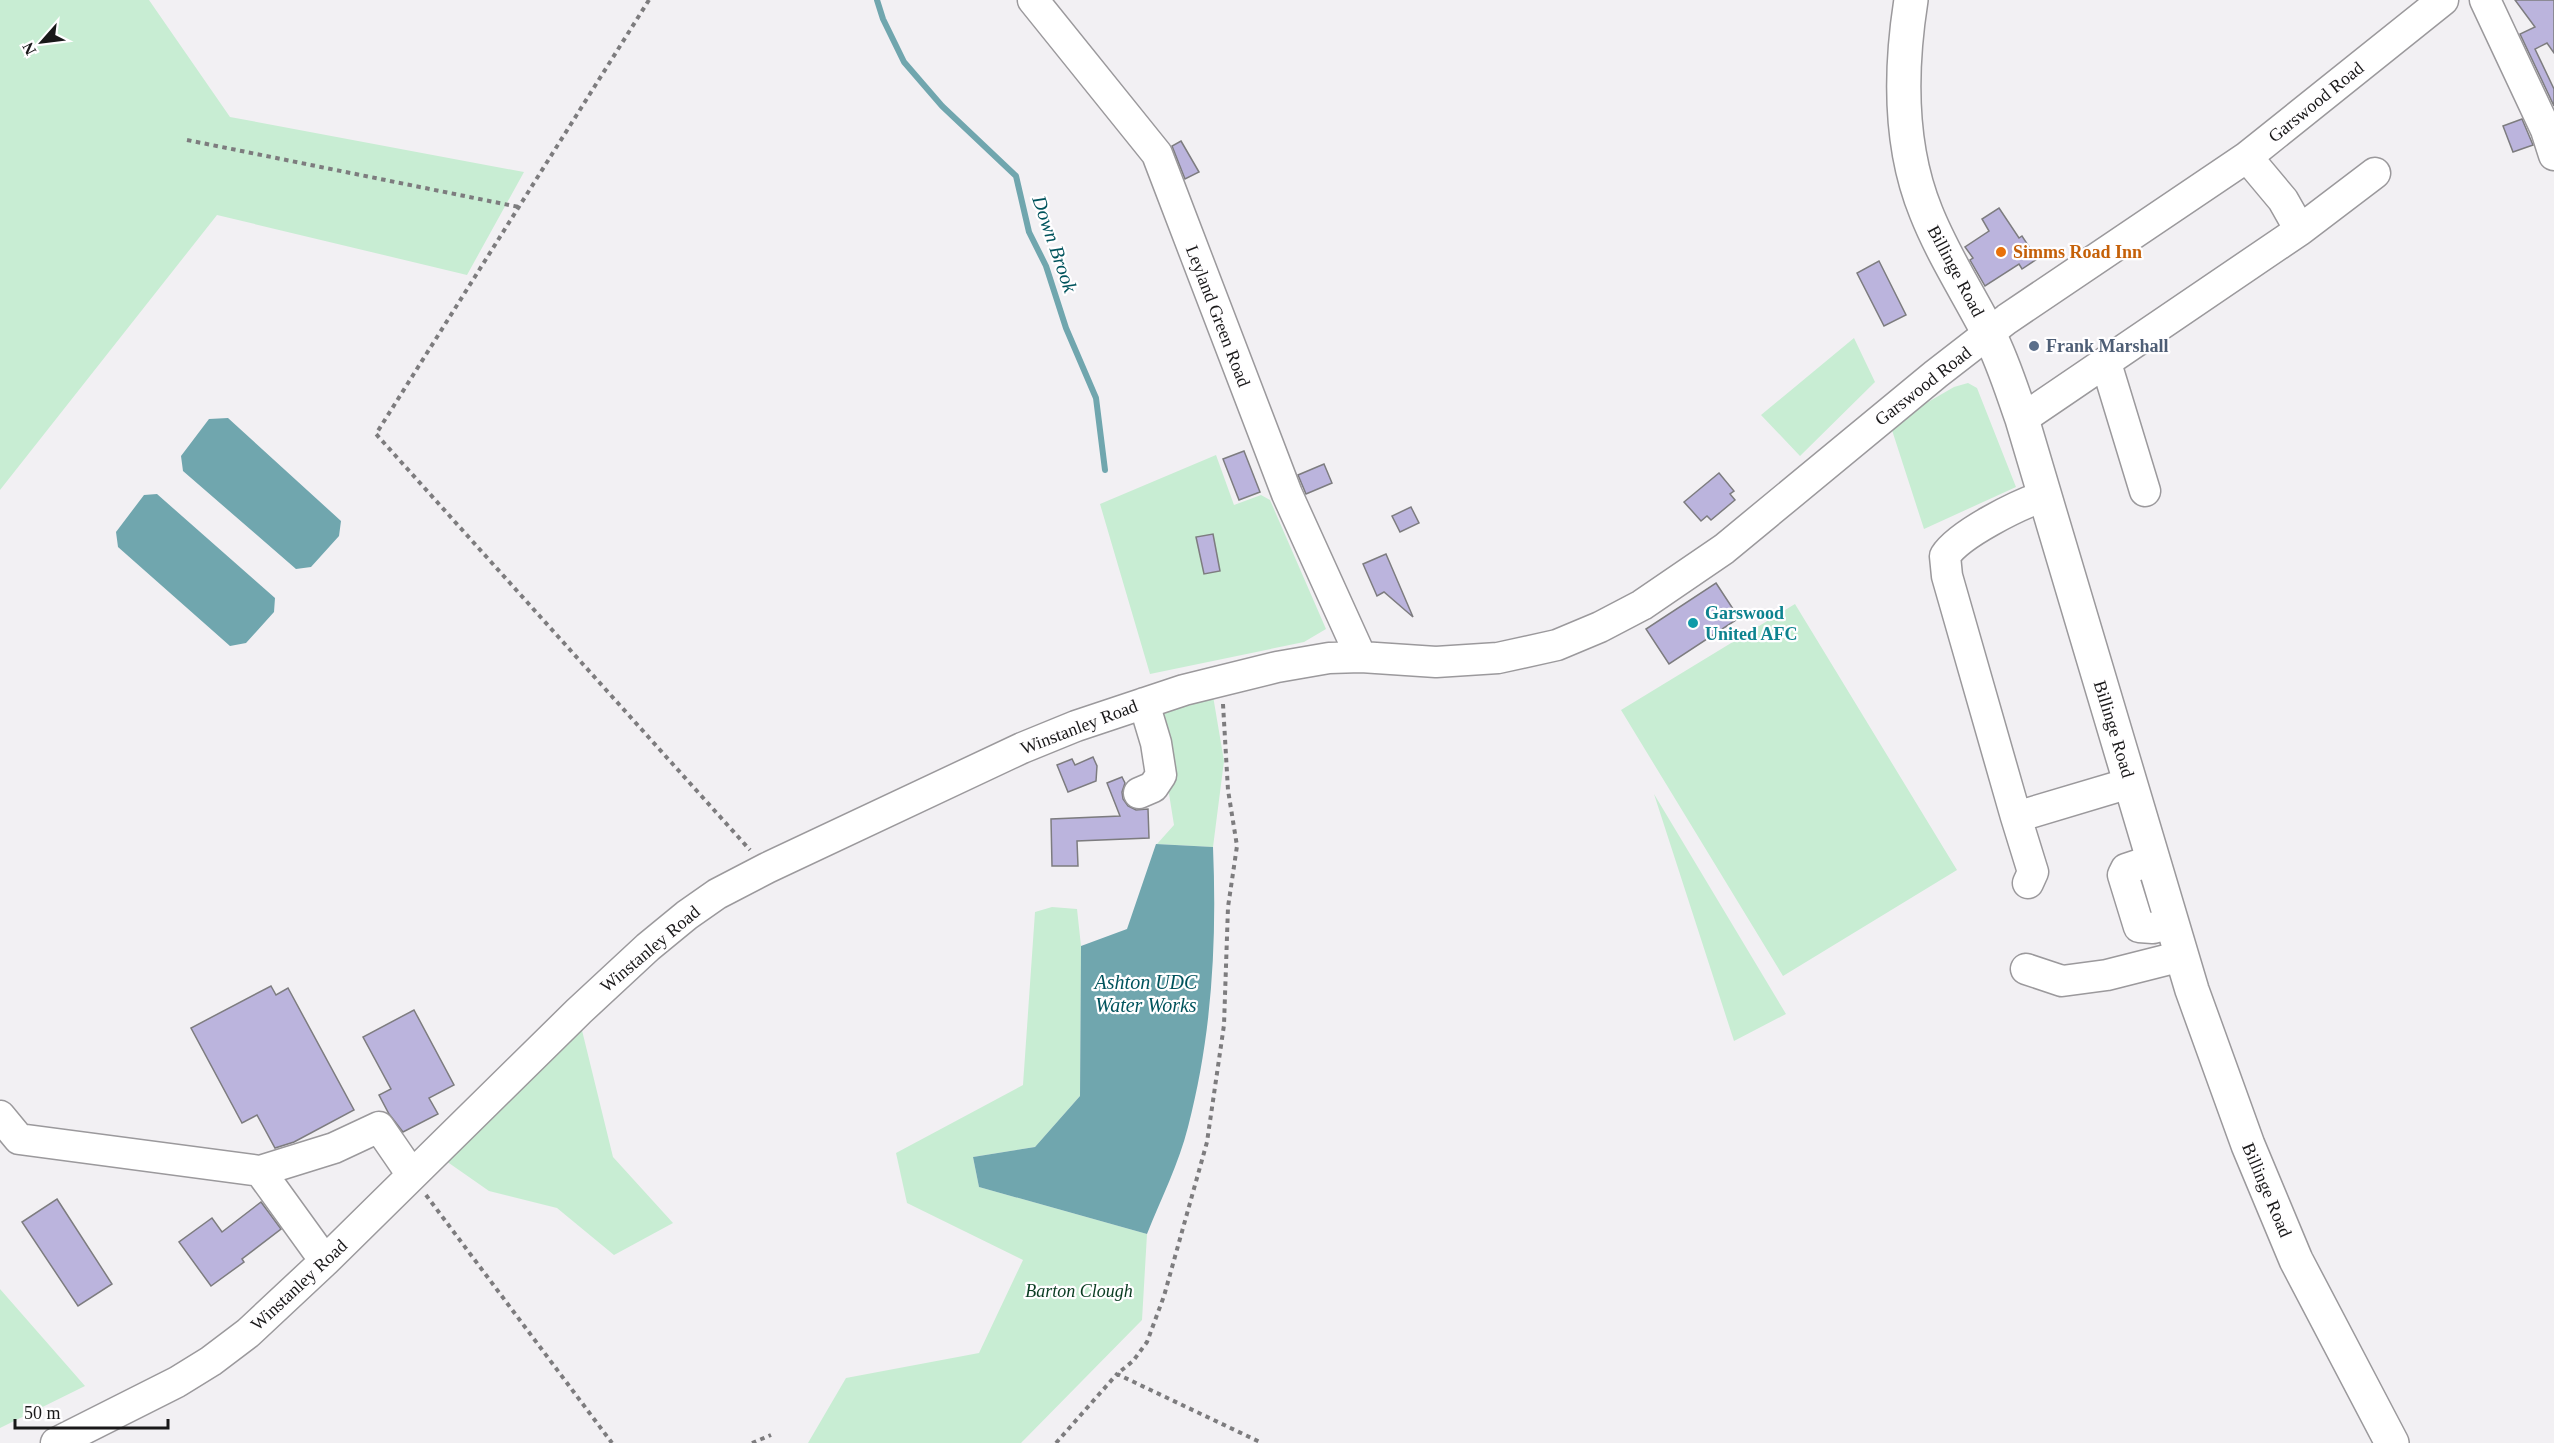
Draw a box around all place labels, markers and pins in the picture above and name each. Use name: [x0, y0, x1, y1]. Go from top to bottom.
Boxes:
place label: Simms Road Inn: [2013, 242, 2142, 262]
marker: Simms Road Inn: [1994, 245, 2008, 259]
place label: Frank Marshall: [2046, 336, 2169, 356]
marker: Frank Marshall: [2027, 339, 2041, 353]
place label: Garswood United AFC: [1705, 603, 1798, 644]
marker: Garswood United AFC: [1686, 616, 1700, 630]

